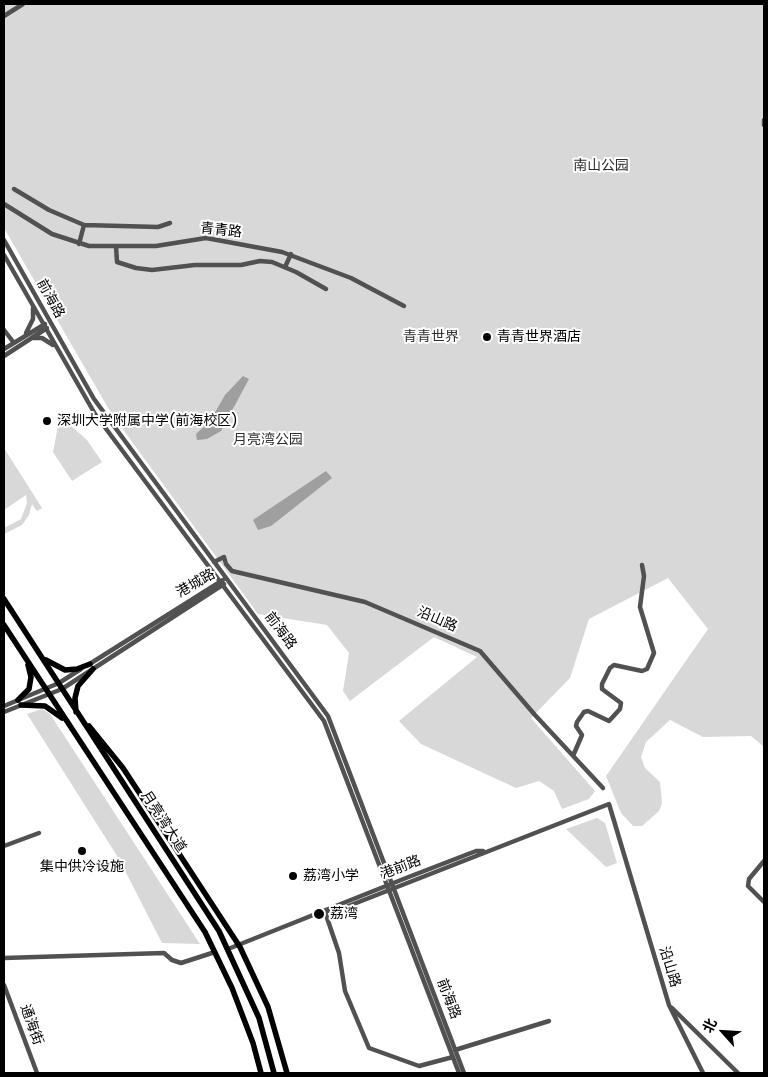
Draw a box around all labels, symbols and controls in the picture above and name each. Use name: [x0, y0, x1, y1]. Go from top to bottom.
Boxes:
park label: 南山公园: [573, 158, 629, 174]
street label: 青青路: [199, 220, 243, 242]
street label: 前海路: [32, 277, 68, 321]
park label: 青青世界: [403, 329, 459, 345]
place label: 青青世界酒店: [497, 329, 581, 345]
marker: 青青世界酒店: [481, 331, 493, 343]
place label: 深圳大学附属中学(前海校区): [57, 413, 238, 429]
marker: 深圳大学附属中学(前海校区): [41, 415, 53, 427]
park label: 月亮湾公园: [233, 432, 303, 448]
street label: 港城路: [174, 566, 218, 602]
street label: 沿山路: [414, 604, 460, 636]
street label: 前海路: [261, 609, 299, 653]
street label: 月亮湾大道: [137, 788, 189, 856]
marker: 集中供冷设施: [76, 845, 88, 857]
street label: 港前路: [378, 853, 424, 883]
place label: 集中供冷设施: [40, 859, 124, 875]
place label: 荔湾小学: [303, 868, 359, 884]
marker: 荔湾小学: [287, 870, 299, 882]
place label: 荔湾: [330, 906, 358, 922]
marker: 荔湾: [312, 907, 326, 921]
street label: 沿山路: [655, 944, 683, 990]
street label: 前海路: [433, 976, 463, 1022]
street label: 通海街: [16, 1002, 46, 1048]
north arrow: [698, 1007, 748, 1057]
text: 北: [697, 1015, 722, 1036]

